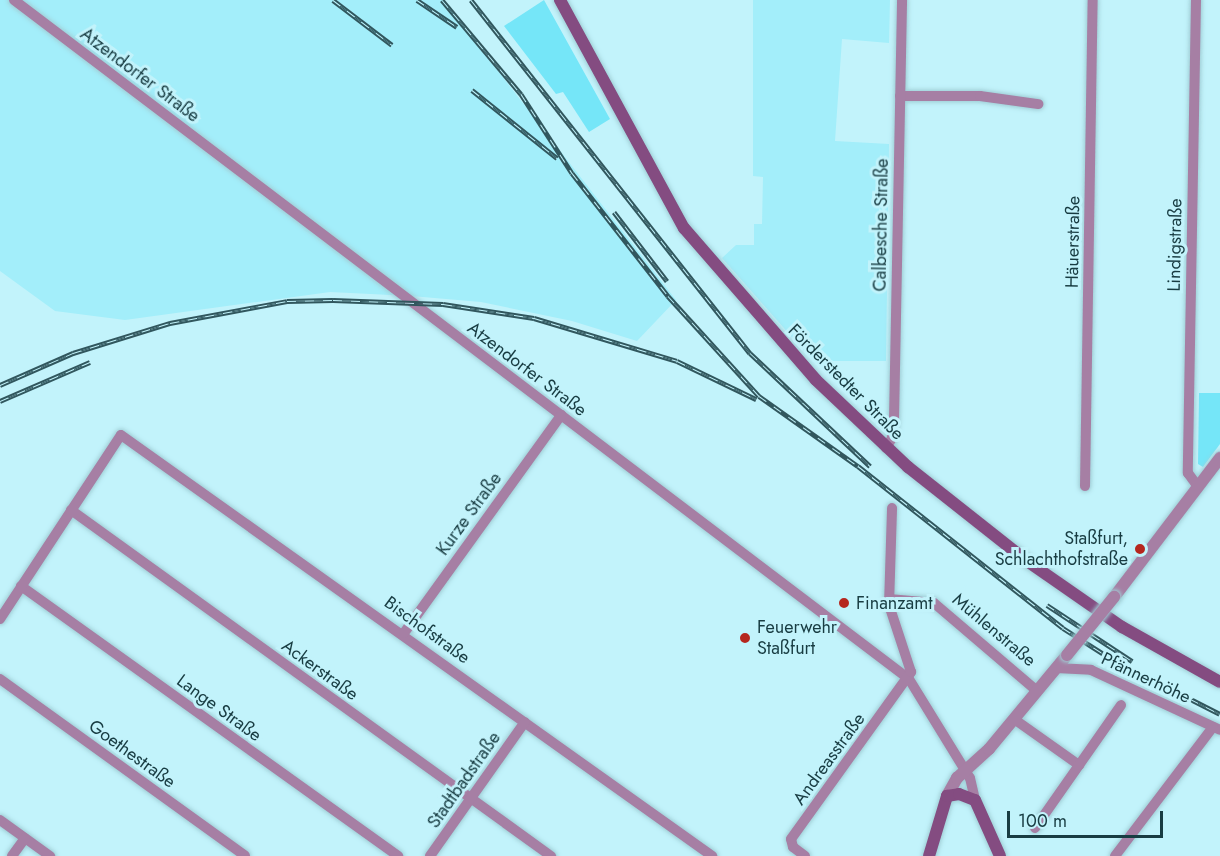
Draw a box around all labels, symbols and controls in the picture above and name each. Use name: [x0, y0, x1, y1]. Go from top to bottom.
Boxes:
street label: Atzendorfer Straße: [76, 23, 204, 127]
street label: Calbesche Straße: [869, 158, 893, 292]
street label: Häuerstraße: [1061, 196, 1085, 288]
street label: Lindigstraße: [1163, 198, 1187, 292]
street label: Atzendorfer Straße: [463, 317, 591, 421]
street label: Förderstedter Straße: [784, 320, 908, 444]
street label: Kurze Straße: [432, 468, 506, 560]
place label: Staßfurt, Schlachthofstraße: [995, 528, 1128, 570]
marker: Staßfurt, Schlachthofstraße: [1133, 542, 1147, 556]
street label: Mühlenstraße: [948, 589, 1040, 671]
street label: Bischofstraße: [380, 592, 474, 668]
place label: Finanzamt: [856, 592, 933, 614]
marker: Finanzamt: [837, 596, 851, 610]
place label: Feuerwehr Staßfurt: [757, 617, 837, 660]
marker: Feuerwehr Staßfurt: [738, 631, 752, 645]
street label: Ackerstraße: [277, 635, 363, 705]
street label: Pfännerhöhe: [1098, 648, 1194, 708]
street label: Lange Straße: [172, 670, 266, 746]
street label: Andreasstraße: [788, 709, 870, 809]
street label: Goethestraße: [84, 715, 180, 793]
street label: Stadtbadstraße: [423, 728, 505, 832]
scale bar: [1010, 799, 1166, 837]
text: 100 m: [1018, 808, 1067, 834]

